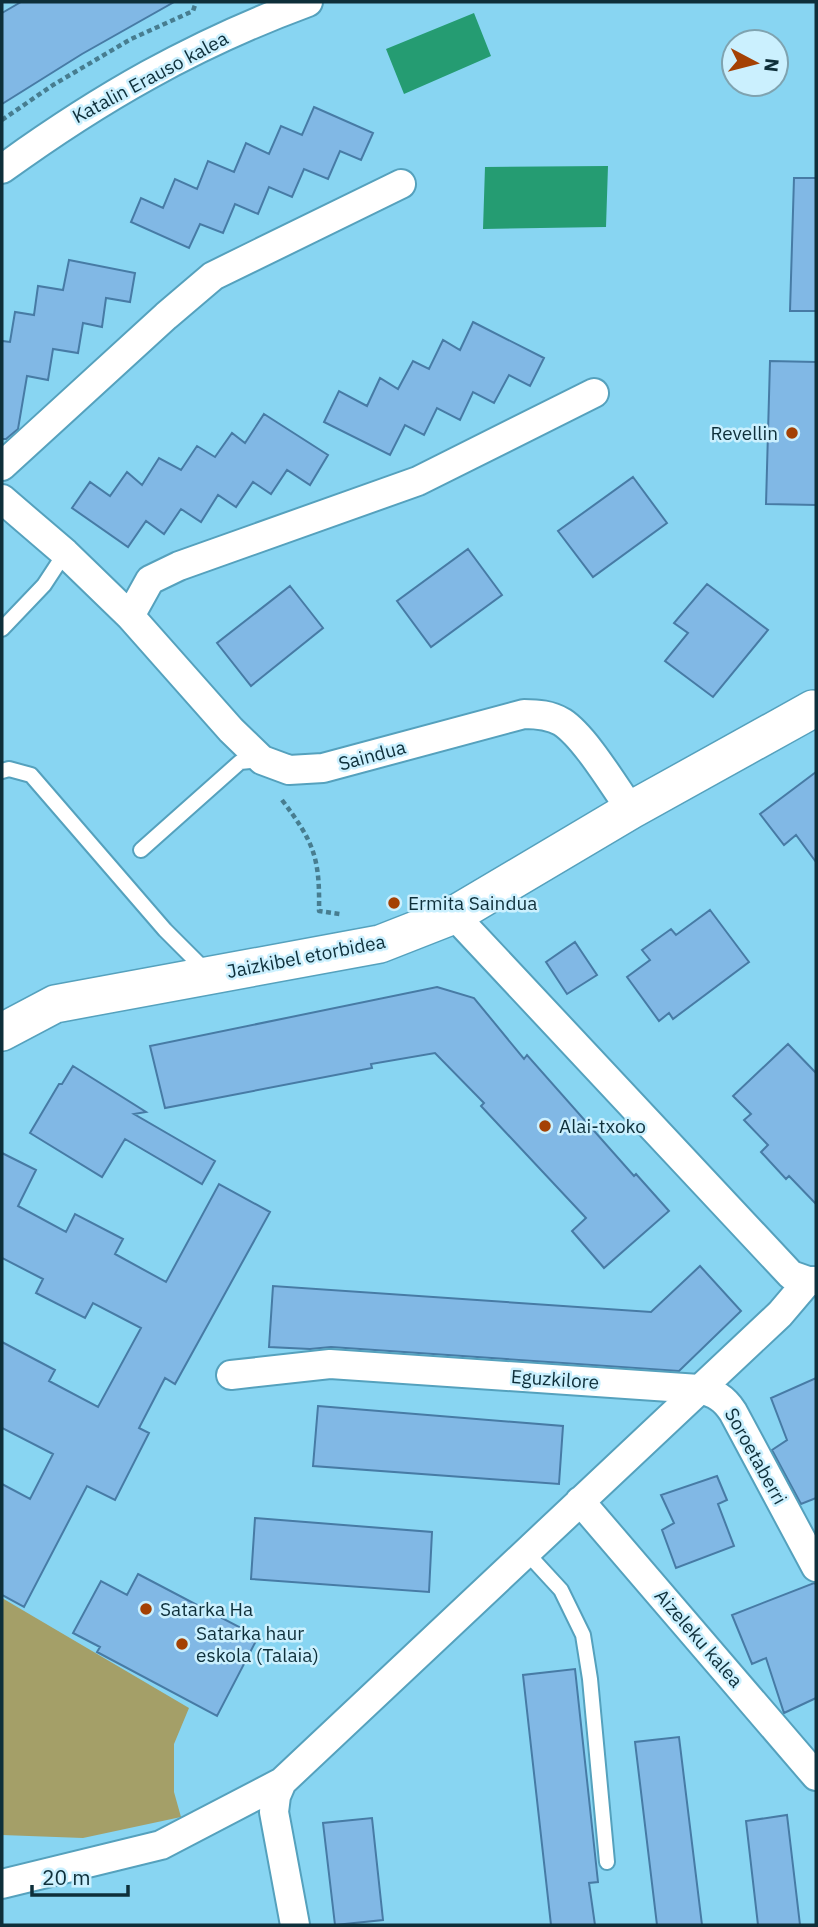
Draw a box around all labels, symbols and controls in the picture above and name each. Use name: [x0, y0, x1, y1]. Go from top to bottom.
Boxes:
street label: Katalin Erauso kalea: [68, 26, 232, 128]
north arrow: [720, 28, 790, 98]
text: N: [759, 57, 785, 73]
place label: Revellin: [710, 421, 778, 445]
marker: Revellin: [784, 425, 800, 441]
street label: Saindua: [336, 735, 408, 775]
place label: Ermita Saindua: [408, 891, 537, 915]
marker: Ermita Saindua: [386, 895, 402, 911]
street label: Jaizkibel etorbidea: [225, 929, 387, 983]
place label: Alai-txoko: [559, 1114, 646, 1138]
marker: Alai-txoko: [537, 1118, 553, 1134]
street label: Eguzkilore: [510, 1364, 600, 1394]
street label: Soroetaberri: [720, 1404, 792, 1508]
street label: Aizeleku kalea: [650, 1584, 748, 1692]
place label: Satarka Ha: [160, 1597, 253, 1621]
marker: Satarka Ha: [138, 1601, 154, 1617]
place label: Satarka haur eskola (Talaia): [196, 1621, 319, 1667]
marker: Satarka haur eskola (Talaia): [174, 1636, 190, 1652]
scale bar: [32, 1854, 128, 1898]
text: 20 m: [42, 1863, 91, 1891]

